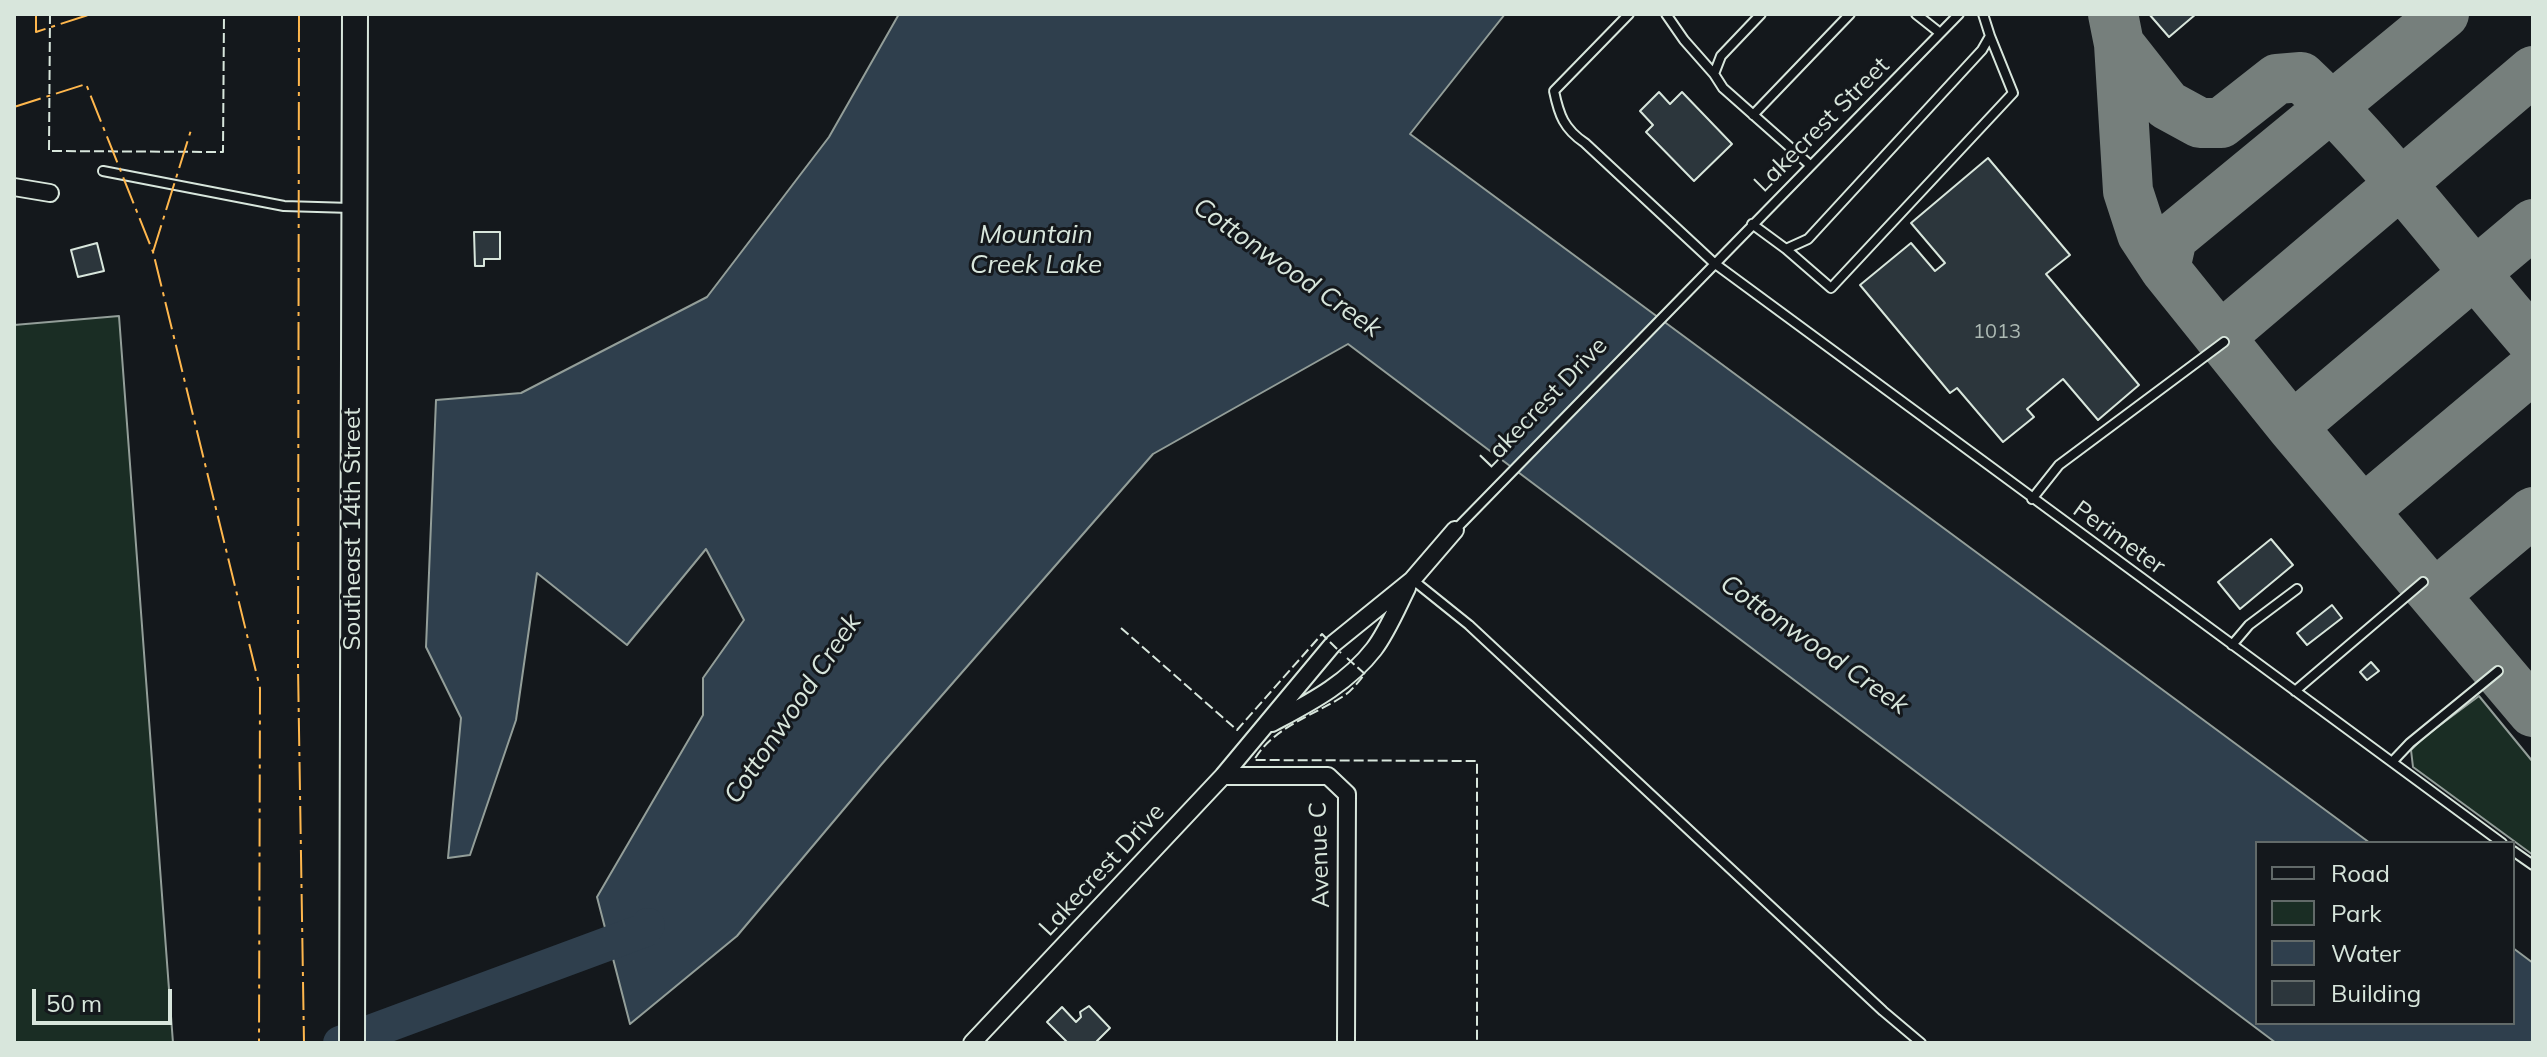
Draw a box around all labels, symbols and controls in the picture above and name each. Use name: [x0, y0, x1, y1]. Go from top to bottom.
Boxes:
street label: Lakecrest Street: [1749, 52, 1895, 198]
water label: Cottonwood Creek: [1187, 191, 1387, 345]
water label: Mountain Creek Lake: [970, 219, 1102, 280]
house number: 1013: [1973, 320, 2021, 344]
street label: Lakecrest Drive: [1474, 332, 1614, 474]
street label: Southeast 14th Street: [339, 408, 367, 650]
street label: Perimeter: [2067, 495, 2171, 581]
water label: Cottonwood Creek: [1714, 568, 1914, 722]
water label: Cottonwood Creek: [718, 608, 868, 810]
street label: Lakecrest Drive: [1033, 798, 1171, 942]
street label: Avenue C: [1304, 801, 1336, 909]
legend: [2255, 841, 2515, 1025]
text: Road: [2331, 858, 2390, 888]
text: Park: [2331, 898, 2382, 928]
text: Water: [2331, 938, 2401, 968]
scale bar: [36, 973, 176, 1023]
text: Building: [2331, 978, 2421, 1008]
text: 50 m: [46, 988, 102, 1018]

